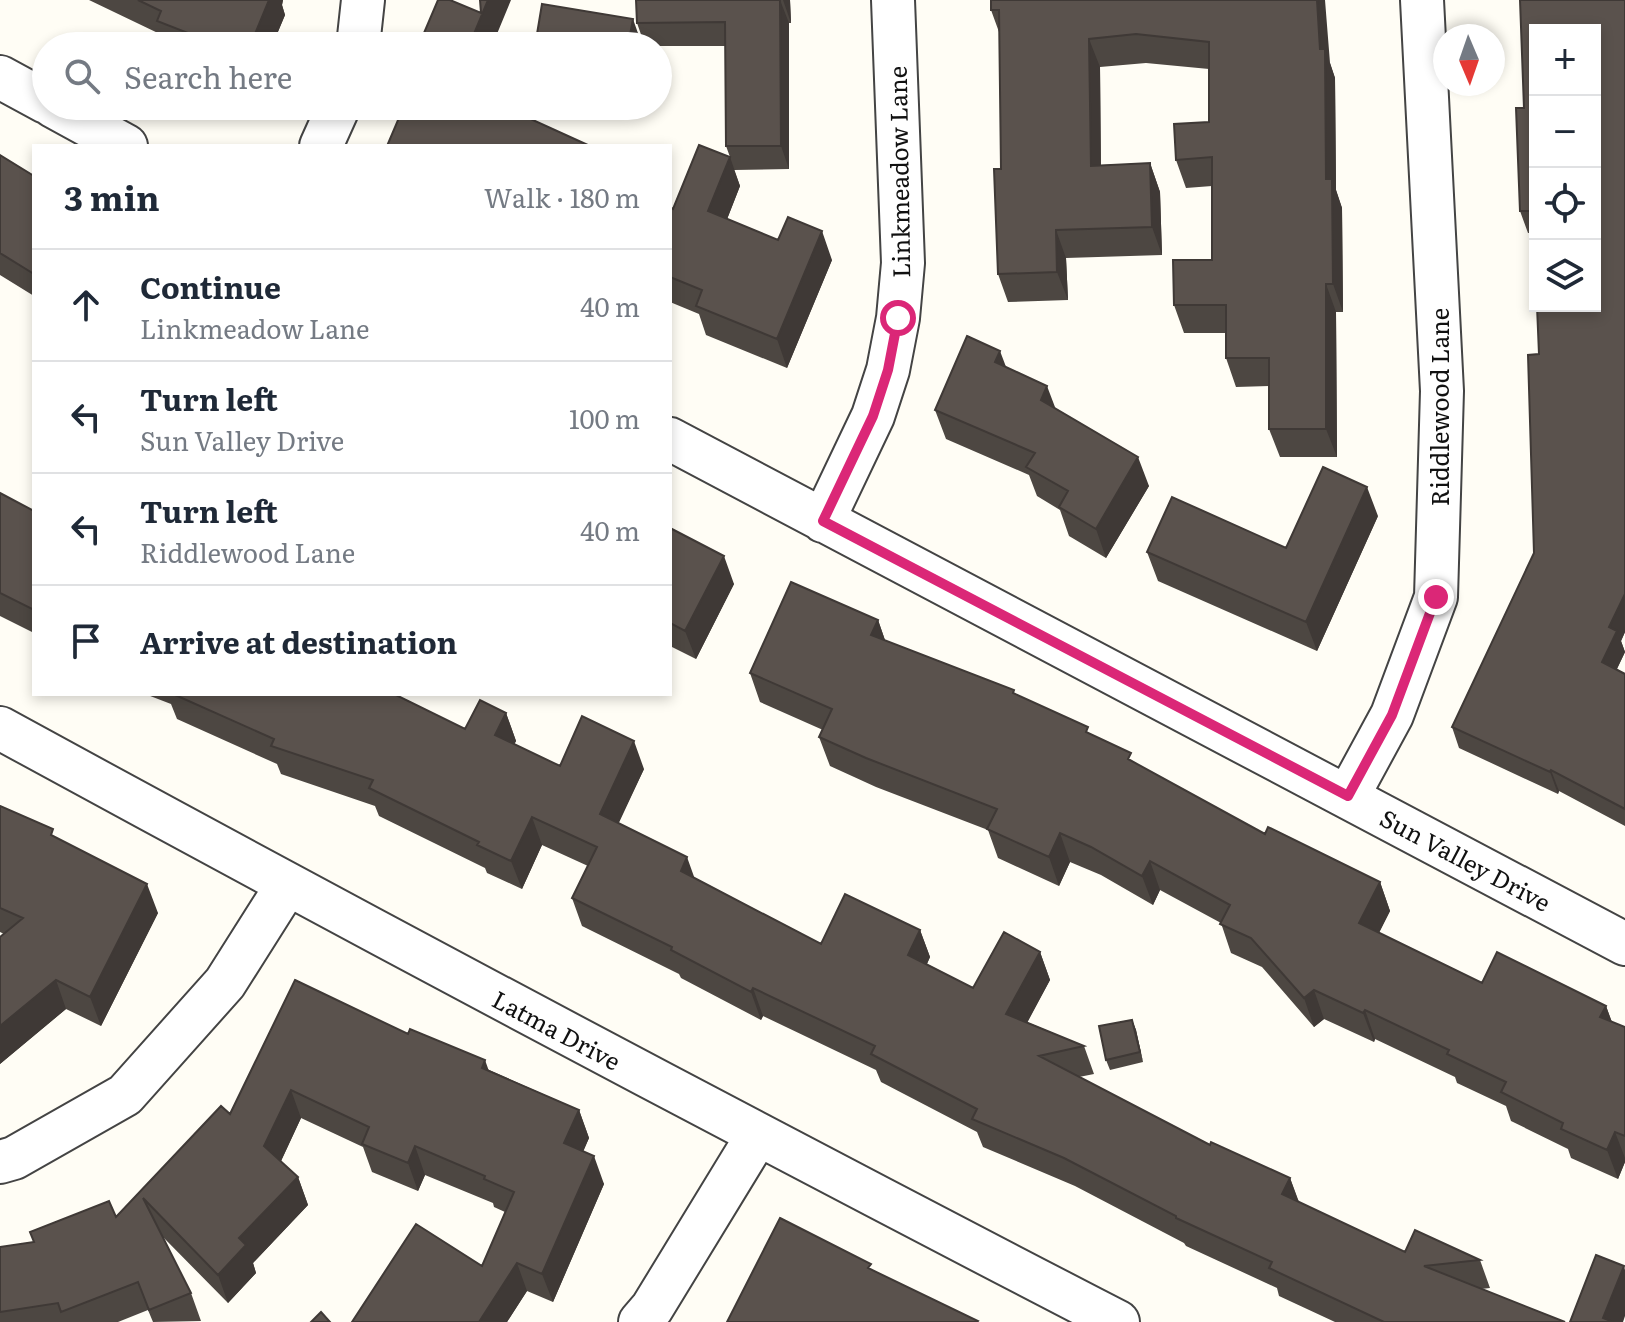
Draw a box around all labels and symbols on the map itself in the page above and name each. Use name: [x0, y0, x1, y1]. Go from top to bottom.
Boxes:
north arrow: [1433, 24, 1505, 96]
street label: Linkmeadow Lane: [879, 66, 917, 278]
route start: [880, 300, 916, 336]
street label: Riddlewood Lane: [1421, 308, 1456, 506]
route end: [1418, 579, 1454, 615]
street label: Sun Valley Drive: [1375, 799, 1557, 919]
street label: Latma Drive: [487, 981, 627, 1077]

